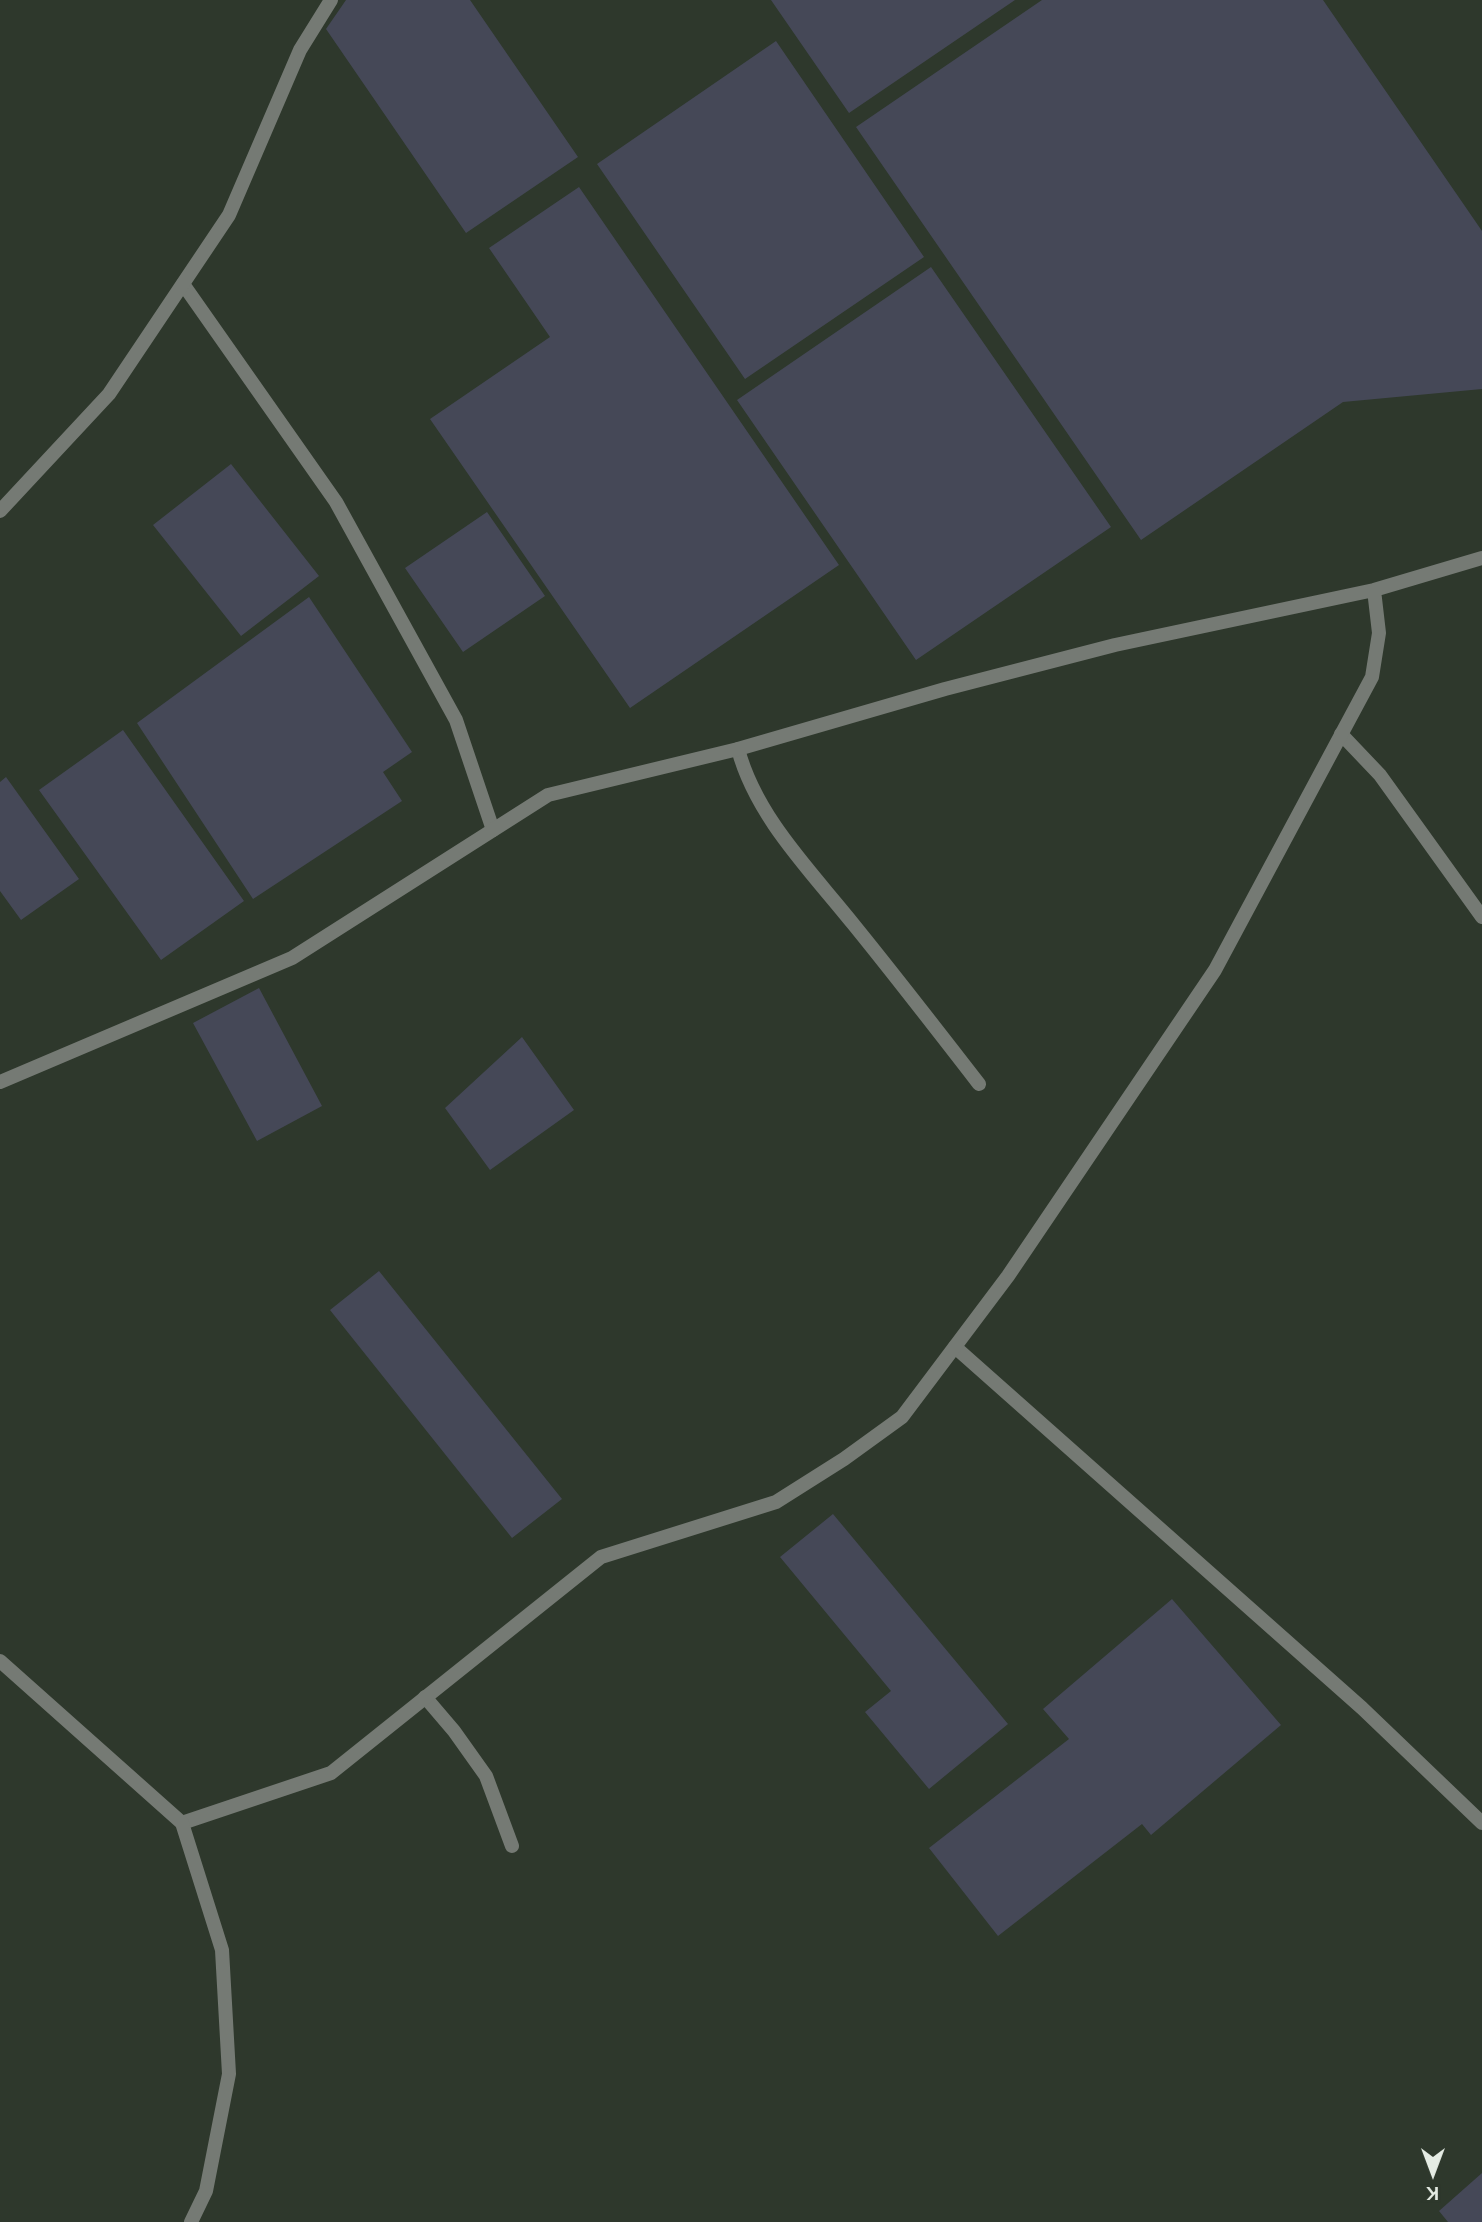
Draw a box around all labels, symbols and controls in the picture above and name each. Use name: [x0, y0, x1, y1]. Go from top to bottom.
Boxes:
north arrow: [1398, 2138, 1468, 2208]
text: K: [1427, 2183, 1439, 2205]

